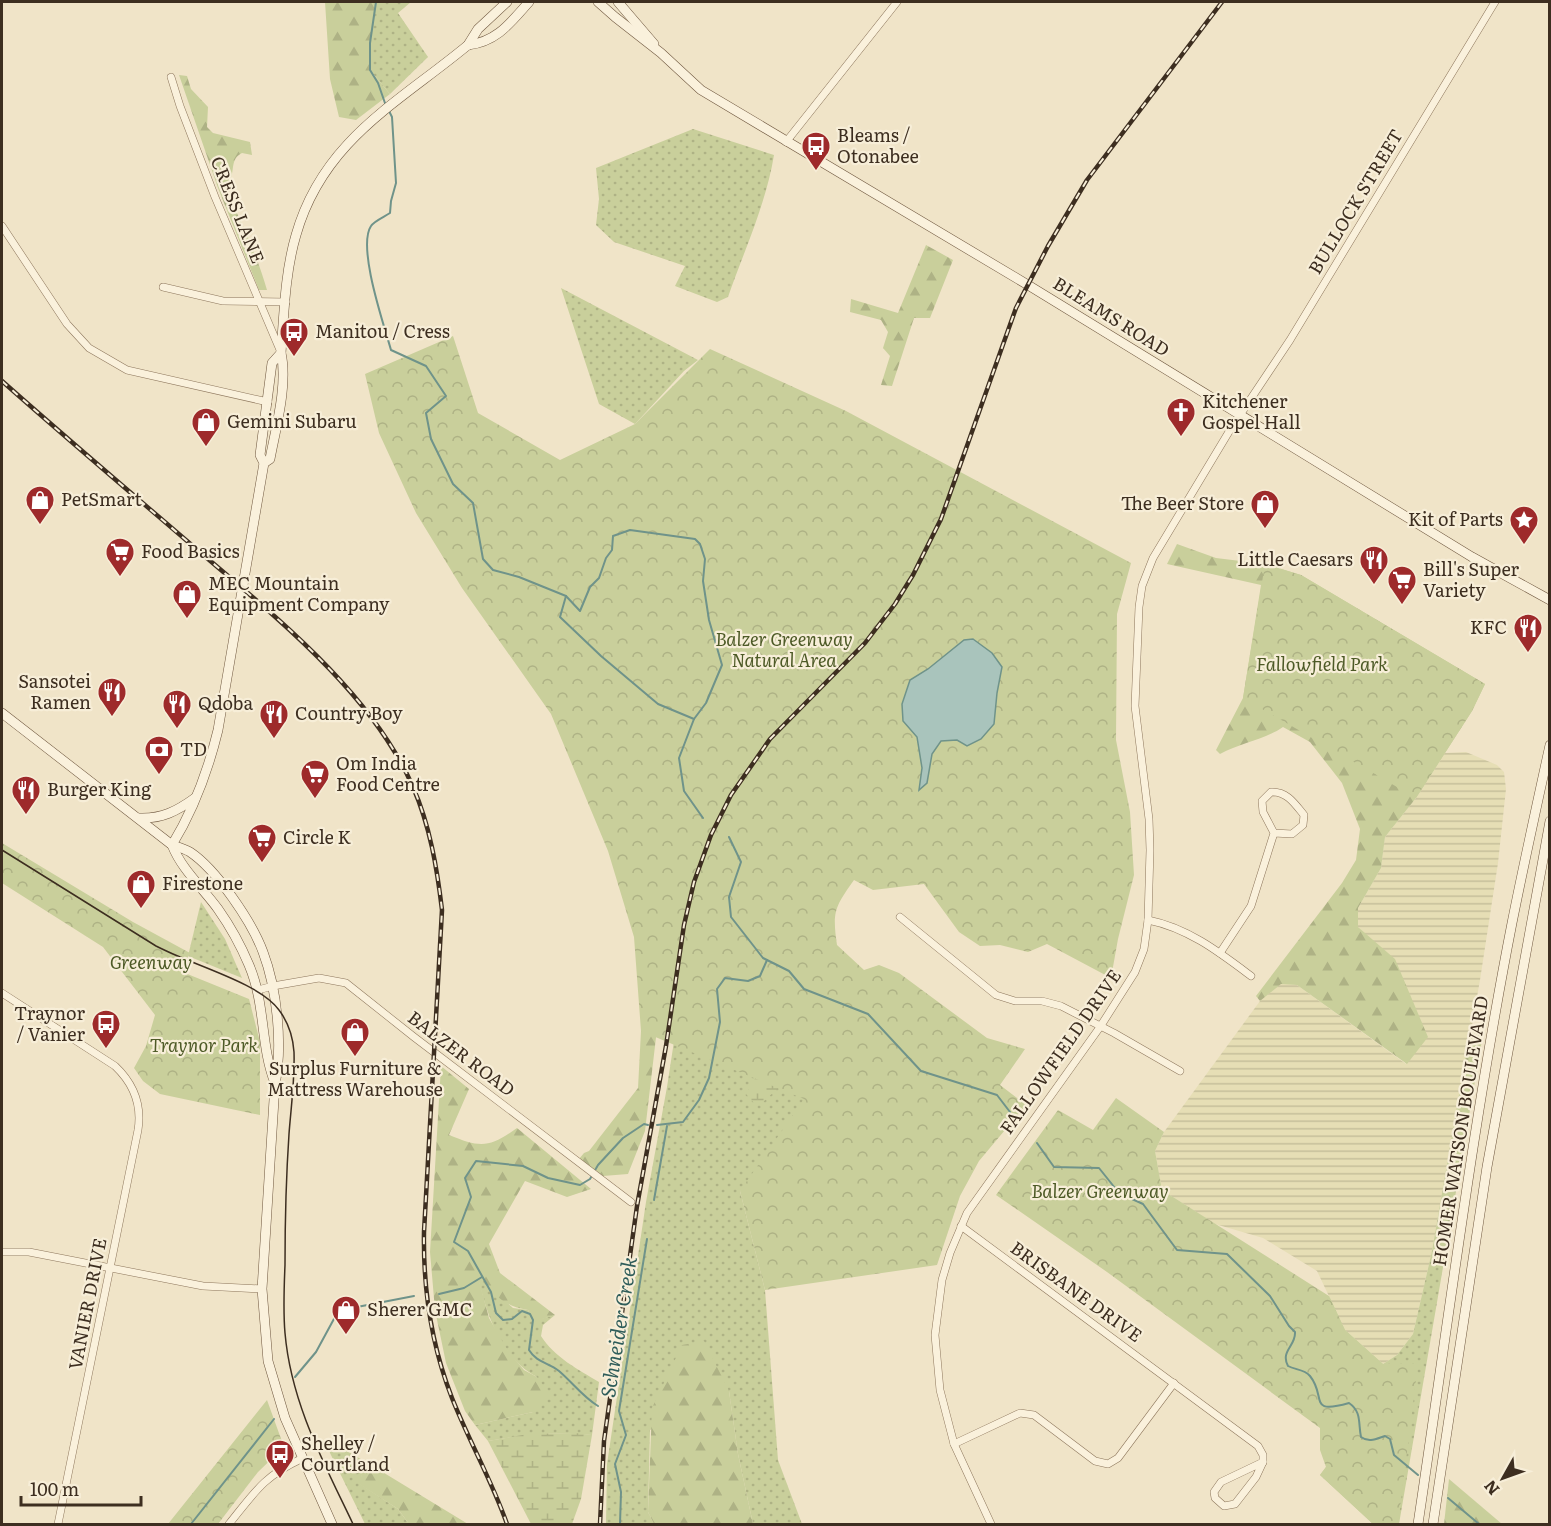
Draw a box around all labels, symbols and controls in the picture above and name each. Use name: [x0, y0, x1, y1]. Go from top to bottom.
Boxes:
place label: Bleams / Otonabee: [837, 121, 919, 169]
street label: BULLOCK STREET: [1301, 124, 1409, 279]
bus stop icon: Bleams / Otonabee: [800, 130, 832, 172]
street label: CRESS LANE: [205, 152, 272, 267]
street label: BLEAMS ROAD: [1048, 269, 1175, 362]
bus stop icon: Manitou / Cress: [278, 316, 310, 358]
place label: Manitou / Cress: [315, 317, 450, 344]
place label: Kitchener Gospel Hall: [1202, 387, 1301, 435]
church icon: Kitchener Gospel Hall: [1165, 396, 1197, 438]
shop icon: Gemini Subaru: [190, 406, 222, 448]
place label: Gemini Subaru: [227, 407, 357, 434]
shop icon: PetSmart: [24, 484, 56, 526]
place label: PetSmart: [61, 485, 142, 512]
shop icon: The Beer Store: [1249, 488, 1281, 530]
place label: The Beer Store: [1121, 489, 1244, 516]
place icon: Kit of Parts: [1508, 504, 1540, 546]
place label: Kit of Parts: [1408, 505, 1503, 532]
supermarket icon: Food Basics: [104, 536, 136, 578]
place label: Food Basics: [141, 537, 240, 564]
restaurant icon: Little Caesars: [1358, 544, 1390, 586]
place label: Little Caesars: [1237, 545, 1353, 572]
place label: Bill's Super Variety: [1423, 555, 1520, 603]
supermarket icon: Bill's Super Variety: [1386, 564, 1418, 606]
place label: MEC Mountain Equipment Company: [208, 569, 390, 617]
shop icon: MEC Mountain Equipment Company: [171, 578, 203, 620]
restaurant icon: KFC: [1512, 612, 1544, 654]
place label: KFC: [1470, 613, 1507, 640]
park label: Balzer Greenway Natural Area: [715, 625, 853, 673]
park label: Fallowfield Park: [1256, 650, 1388, 677]
place label: Sansotei Ramen: [18, 667, 91, 715]
restaurant icon: Sansotei Ramen: [96, 676, 128, 718]
restaurant icon: Qdoba: [161, 688, 193, 730]
place label: Qdoba: [198, 689, 253, 716]
restaurant icon: Country Boy: [258, 698, 290, 740]
place label: Country Boy: [295, 699, 403, 726]
bank icon: TD: [143, 734, 175, 776]
place label: TD: [180, 735, 207, 762]
place label: Om India Food Centre: [336, 749, 440, 797]
supermarket icon: Om India Food Centre: [299, 758, 331, 800]
restaurant icon: Burger King: [10, 774, 42, 816]
place label: Burger King: [47, 775, 152, 802]
supermarket icon: Circle K: [246, 822, 278, 864]
place label: Circle K: [283, 823, 352, 850]
shop icon: Firestone: [125, 868, 157, 910]
place label: Firestone: [162, 869, 243, 896]
park label: Greenway: [110, 948, 192, 975]
street label: FALLOWFIELD DRIVE: [992, 963, 1127, 1139]
street label: HOMER WATSON BOULEVARD: [1425, 993, 1494, 1268]
place label: Traynor / Vanier: [14, 999, 85, 1047]
street label: BALZER ROAD: [403, 1003, 521, 1102]
bus stop icon: Traynor / Vanier: [90, 1008, 122, 1050]
shop icon: Surplus Furniture & Mattress Warehouse: [339, 1016, 371, 1058]
park label: Traynor Park: [150, 1031, 258, 1058]
place label: Surplus Furniture & Mattress Warehouse: [267, 1054, 443, 1102]
park label: Balzer Greenway: [1031, 1177, 1169, 1204]
street label: BRISBANE DRIVE: [1005, 1234, 1148, 1348]
street label: VANIER DRIVE: [61, 1235, 113, 1372]
water label: Schneider Creek: [591, 1254, 643, 1399]
shop icon: Sherer GMC: [330, 1294, 362, 1336]
place label: Sherer GMC: [367, 1295, 472, 1322]
place label: Shelley / Courtland: [301, 1429, 390, 1477]
bus stop icon: Shelley / Courtland: [264, 1438, 296, 1480]
north arrow: [1473, 1448, 1533, 1508]
scale bar: [21, 1469, 141, 1507]
text: 100 m: [30, 1475, 79, 1502]
text: N: [1477, 1475, 1504, 1501]

